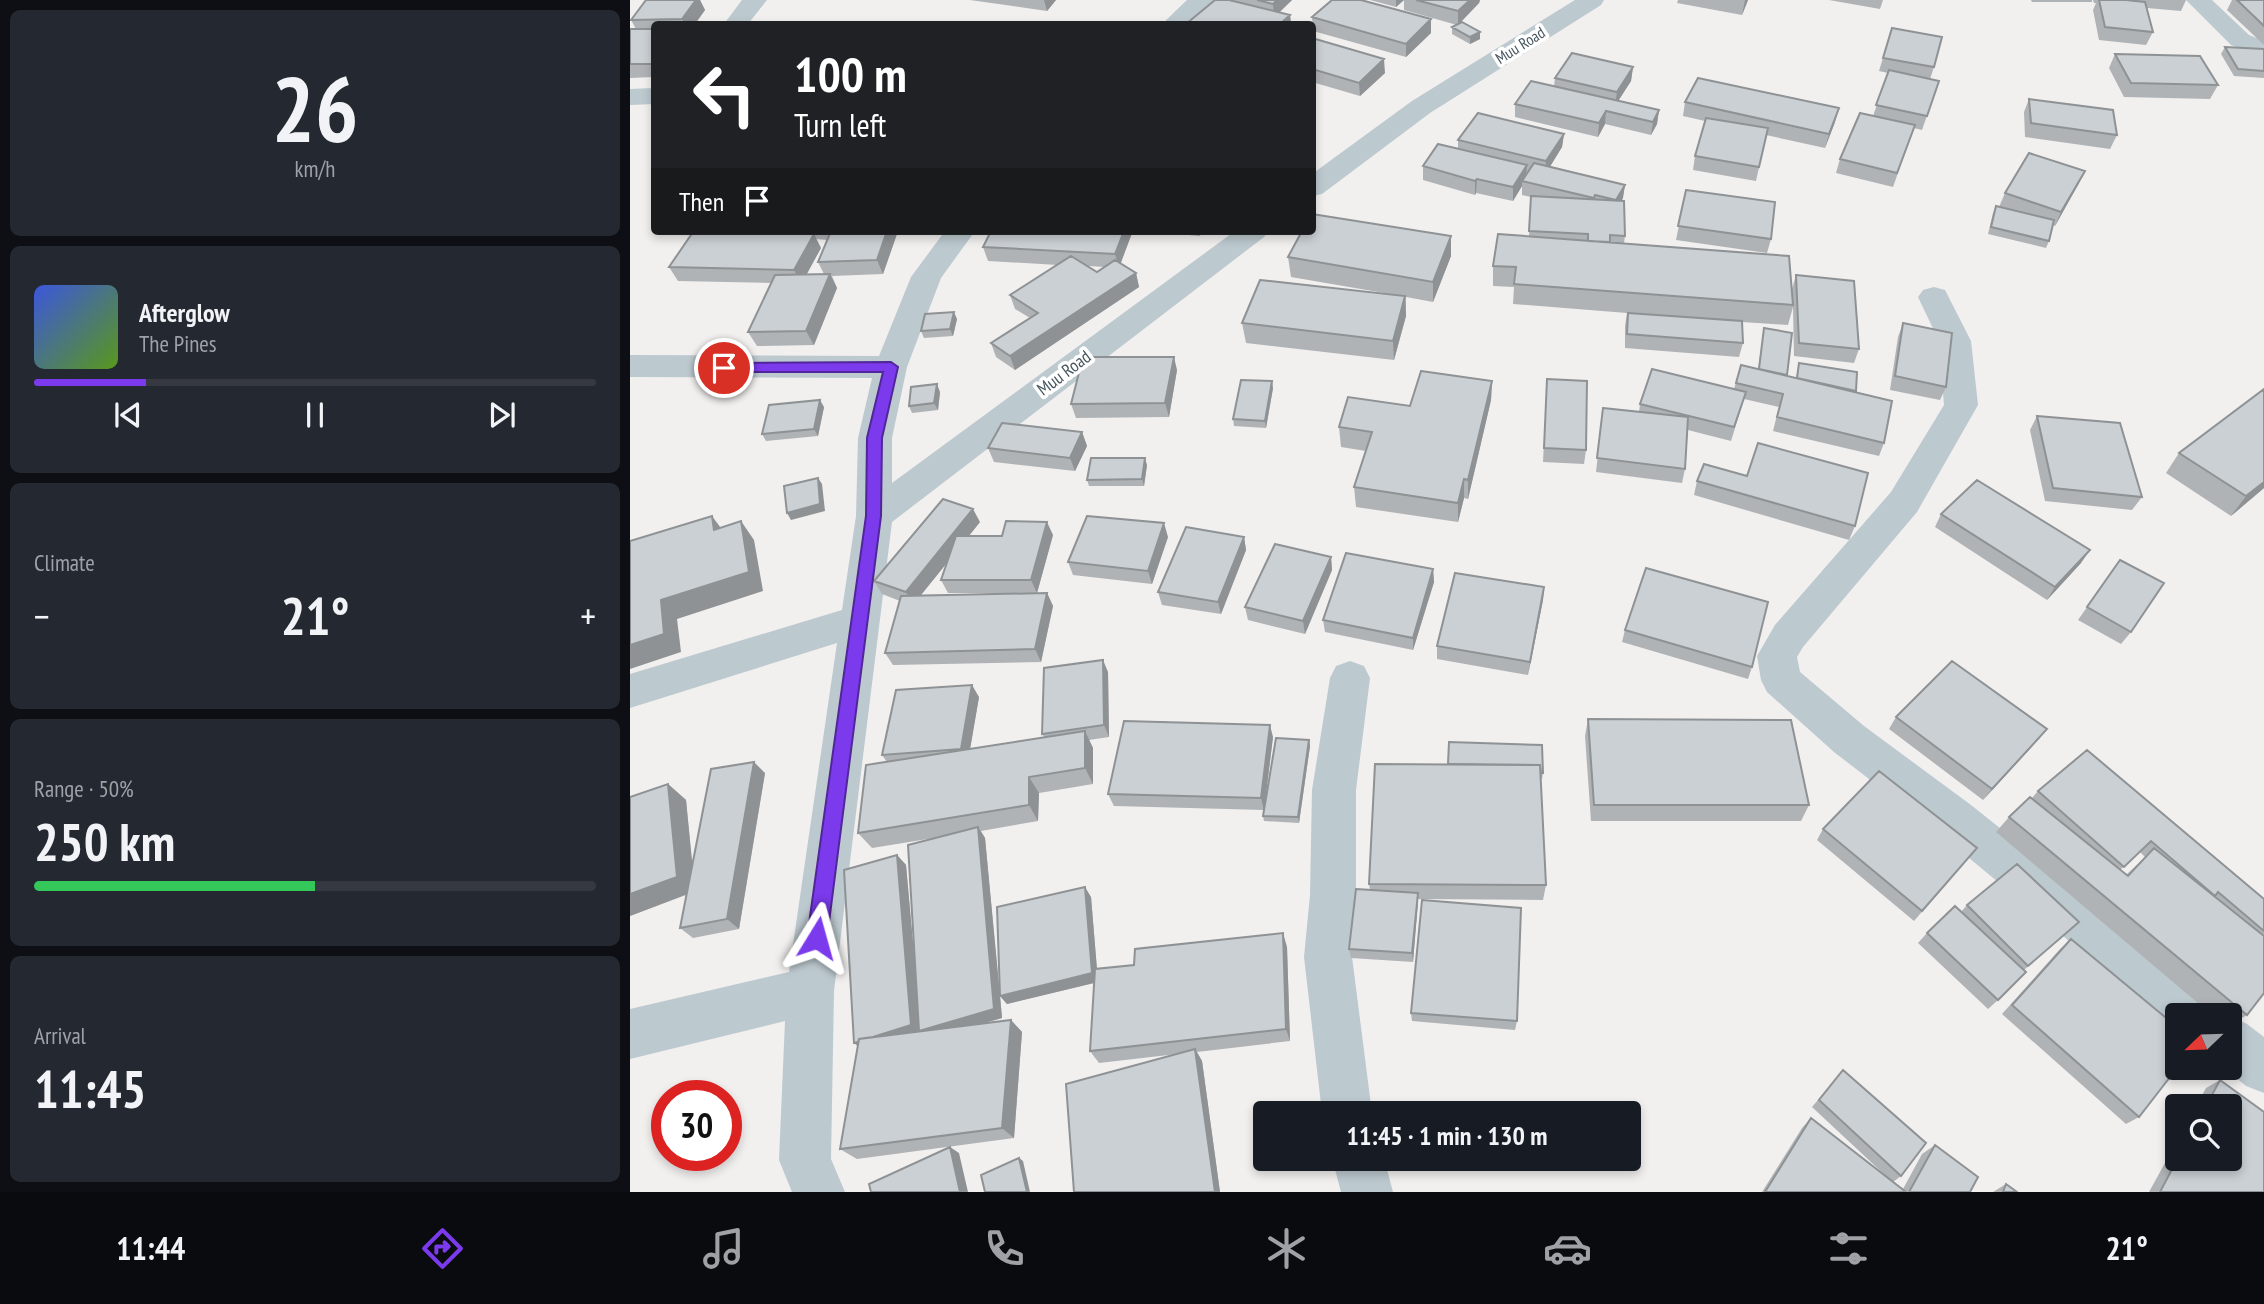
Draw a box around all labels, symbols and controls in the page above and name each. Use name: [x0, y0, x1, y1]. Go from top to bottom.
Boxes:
street label: Muu Road: [1491, 22, 1549, 68]
text: 100 m: [794, 42, 907, 106]
text: 26: [272, 49, 359, 167]
icon: left: [679, 49, 770, 140]
text: Turn left: [794, 104, 886, 146]
text: km/h: [295, 154, 335, 183]
icon: arrive: [738, 182, 776, 220]
text: Then: [679, 185, 724, 218]
text: Afterglow: [139, 296, 230, 329]
text: The Pines: [139, 329, 217, 358]
pin: [694, 338, 754, 398]
street label: Muu Road: [1032, 345, 1095, 400]
icon: arrive: [705, 349, 743, 387]
icon: previous: [109, 396, 147, 434]
icon: pause: [296, 396, 334, 434]
icon: next: [483, 396, 521, 434]
text: Climate: [34, 548, 95, 577]
text: 21°: [281, 582, 349, 649]
text: −: [34, 591, 50, 640]
text: +: [580, 591, 596, 640]
text: Range · 50%: [34, 774, 134, 803]
text: 250 km: [34, 808, 175, 875]
position arrow: [780, 901, 854, 975]
north arrow: [2165, 1003, 2242, 1080]
map controls: [2165, 1003, 2242, 1171]
text: Arrival: [34, 1021, 86, 1050]
text: 11:45: [34, 1055, 146, 1122]
speed limit sign: 30: [651, 1080, 742, 1171]
button: search: [2165, 1094, 2242, 1171]
text: 11:45 · 1 min · 130 m: [1347, 1119, 1547, 1152]
icon: directions: [418, 1224, 467, 1273]
icon: music: [699, 1224, 748, 1273]
icon: phone: [980, 1224, 1029, 1273]
icon: climate: [1262, 1224, 1311, 1273]
icon: car: [1543, 1224, 1592, 1273]
icon: filters: [1824, 1224, 1873, 1273]
text: 11:44: [116, 1227, 185, 1269]
text: 21°: [2106, 1227, 2148, 1269]

